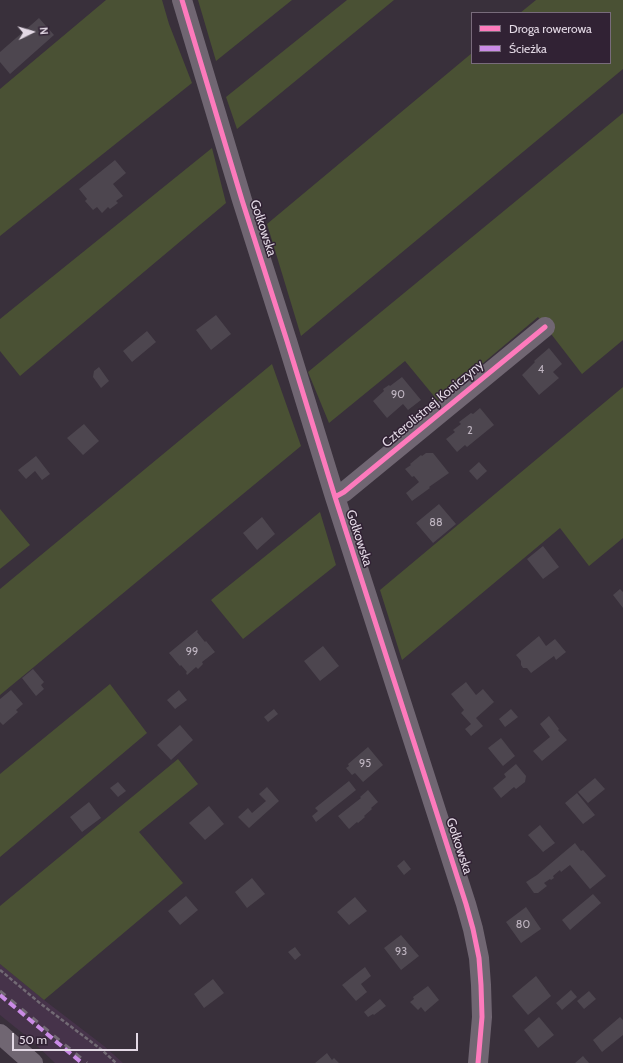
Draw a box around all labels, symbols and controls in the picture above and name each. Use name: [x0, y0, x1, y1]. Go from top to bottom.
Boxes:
north arrow: [12, 12, 52, 52]
legend: [471, 12, 611, 64]
text: Droga rowerowa: [509, 21, 592, 36]
text: N: [37, 26, 51, 35]
text: Ścieżka: [509, 41, 547, 56]
street label: Gołkowska: [247, 198, 279, 258]
street label: Czterolistnej Koniczyny: [379, 357, 487, 451]
house number: 4: [538, 363, 544, 377]
house number: 90: [391, 388, 405, 402]
house number: 2: [467, 424, 473, 438]
street label: Gołkowska: [343, 508, 375, 568]
house number: 88: [429, 516, 443, 530]
house number: 99: [186, 645, 198, 659]
house number: 95: [359, 757, 371, 771]
street label: Gołkowska: [443, 816, 475, 876]
house number: 80: [516, 918, 530, 932]
house number: 93: [395, 945, 407, 959]
scale bar: [14, 1025, 140, 1051]
text: 50 m: [19, 1032, 47, 1047]

